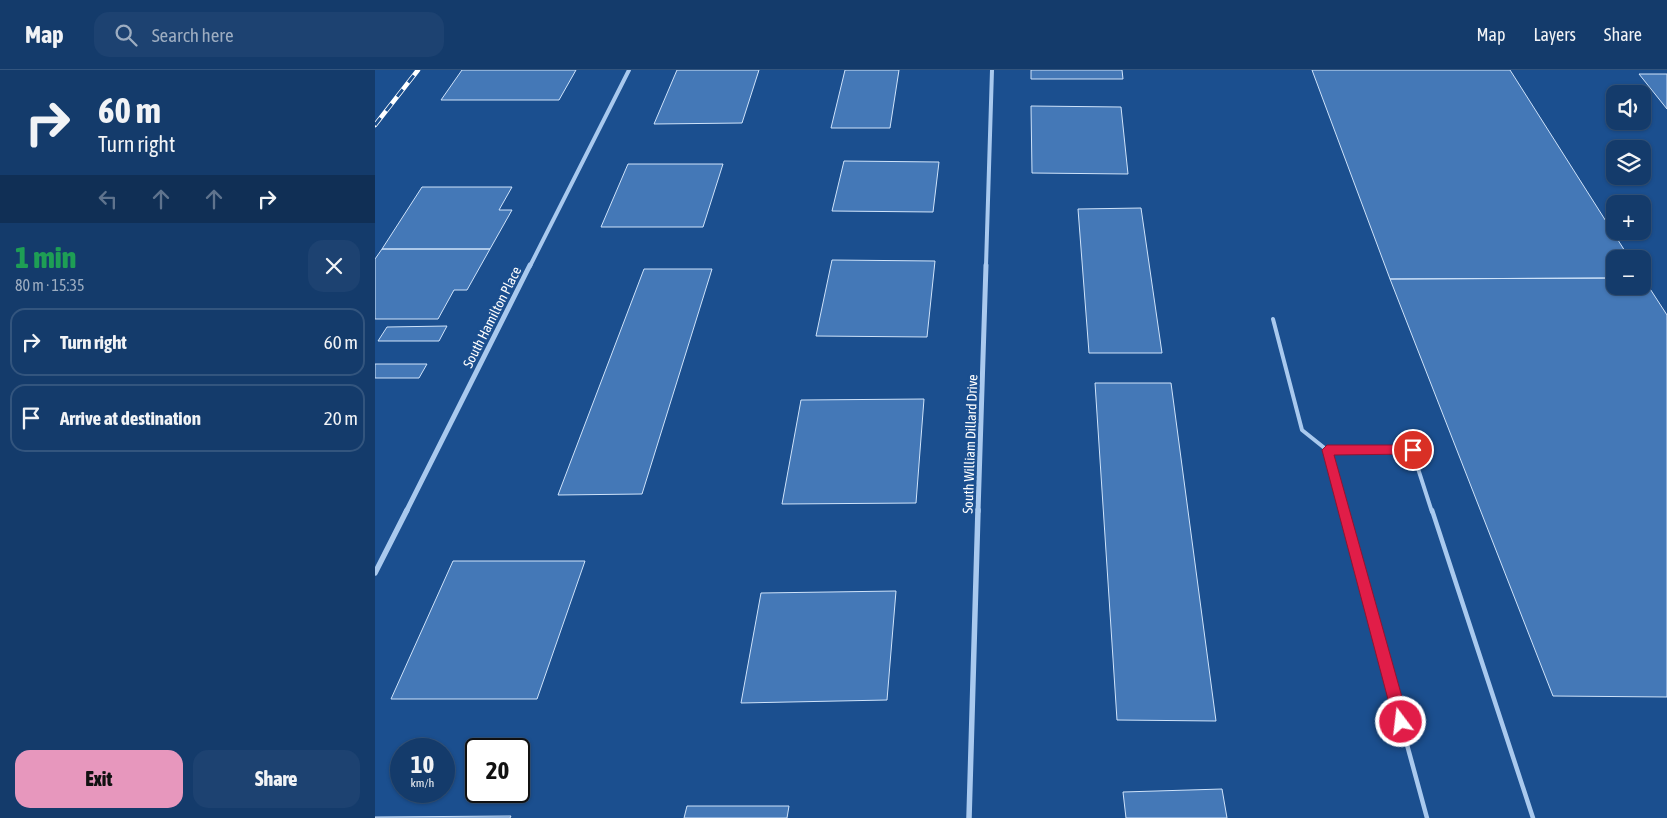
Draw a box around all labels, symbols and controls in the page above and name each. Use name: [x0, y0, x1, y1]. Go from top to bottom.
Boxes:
search box: [94, 12, 444, 57]
text: Map: [25, 21, 64, 48]
icon: search: [112, 21, 140, 49]
text: Search here: [152, 24, 234, 46]
text: Map: [1476, 24, 1505, 45]
text: Layers: [1533, 24, 1576, 45]
text: Share: [1604, 24, 1642, 45]
map controls: [1606, 85, 1651, 295]
button: sound: [1606, 85, 1651, 130]
icon: right: [15, 90, 80, 155]
text: 60 m: [98, 90, 161, 130]
text: Turn right: [98, 131, 175, 157]
button: layers: [1606, 140, 1651, 185]
icon: left: [94, 185, 122, 213]
icon: ahead: [147, 185, 175, 213]
icon: ahead: [200, 185, 228, 213]
icon: right: [253, 185, 281, 213]
button: +: [1606, 195, 1651, 240]
text: 1 min: [15, 240, 76, 274]
button: close: [308, 240, 360, 292]
button: −: [1606, 250, 1651, 295]
street label: South Hamilton Place: [460, 264, 524, 370]
text: 80 m · 15:35: [15, 276, 85, 294]
icon: right: [17, 328, 45, 356]
text: Turn right: [60, 331, 127, 353]
text: 60 m: [324, 331, 358, 353]
street label: South William Dillard Drive: [960, 374, 980, 514]
icon: arrive: [17, 404, 45, 432]
text: Arrive at destination: [60, 407, 201, 429]
text: 20 m: [324, 407, 358, 429]
pin: [1392, 429, 1434, 471]
icon: arrive: [1399, 436, 1427, 464]
position arrow: [1374, 695, 1426, 747]
speed limit sign: 20: [465, 738, 530, 803]
button: Exit: [15, 750, 183, 808]
button: Share: [193, 750, 360, 808]
text: 10: [411, 750, 434, 778]
text: km/h: [411, 776, 434, 790]

